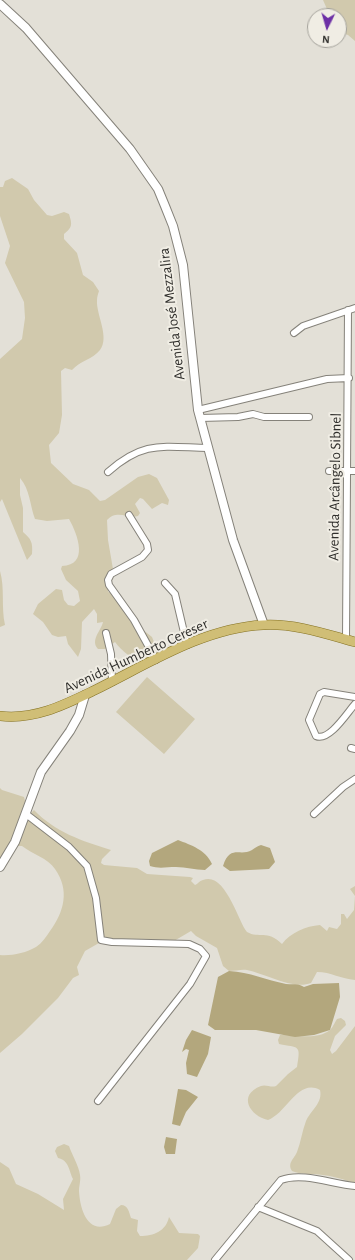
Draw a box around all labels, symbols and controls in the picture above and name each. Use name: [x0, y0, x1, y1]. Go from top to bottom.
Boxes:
north arrow: [307, 8, 347, 48]
text: N: [322, 34, 330, 45]
street label: Avenida José Mezzalira: [155, 247, 189, 381]
street label: Avenida Arcângelo Sibnel: [325, 413, 345, 561]
street label: Avenida Humberto Cereser: [61, 615, 211, 697]

